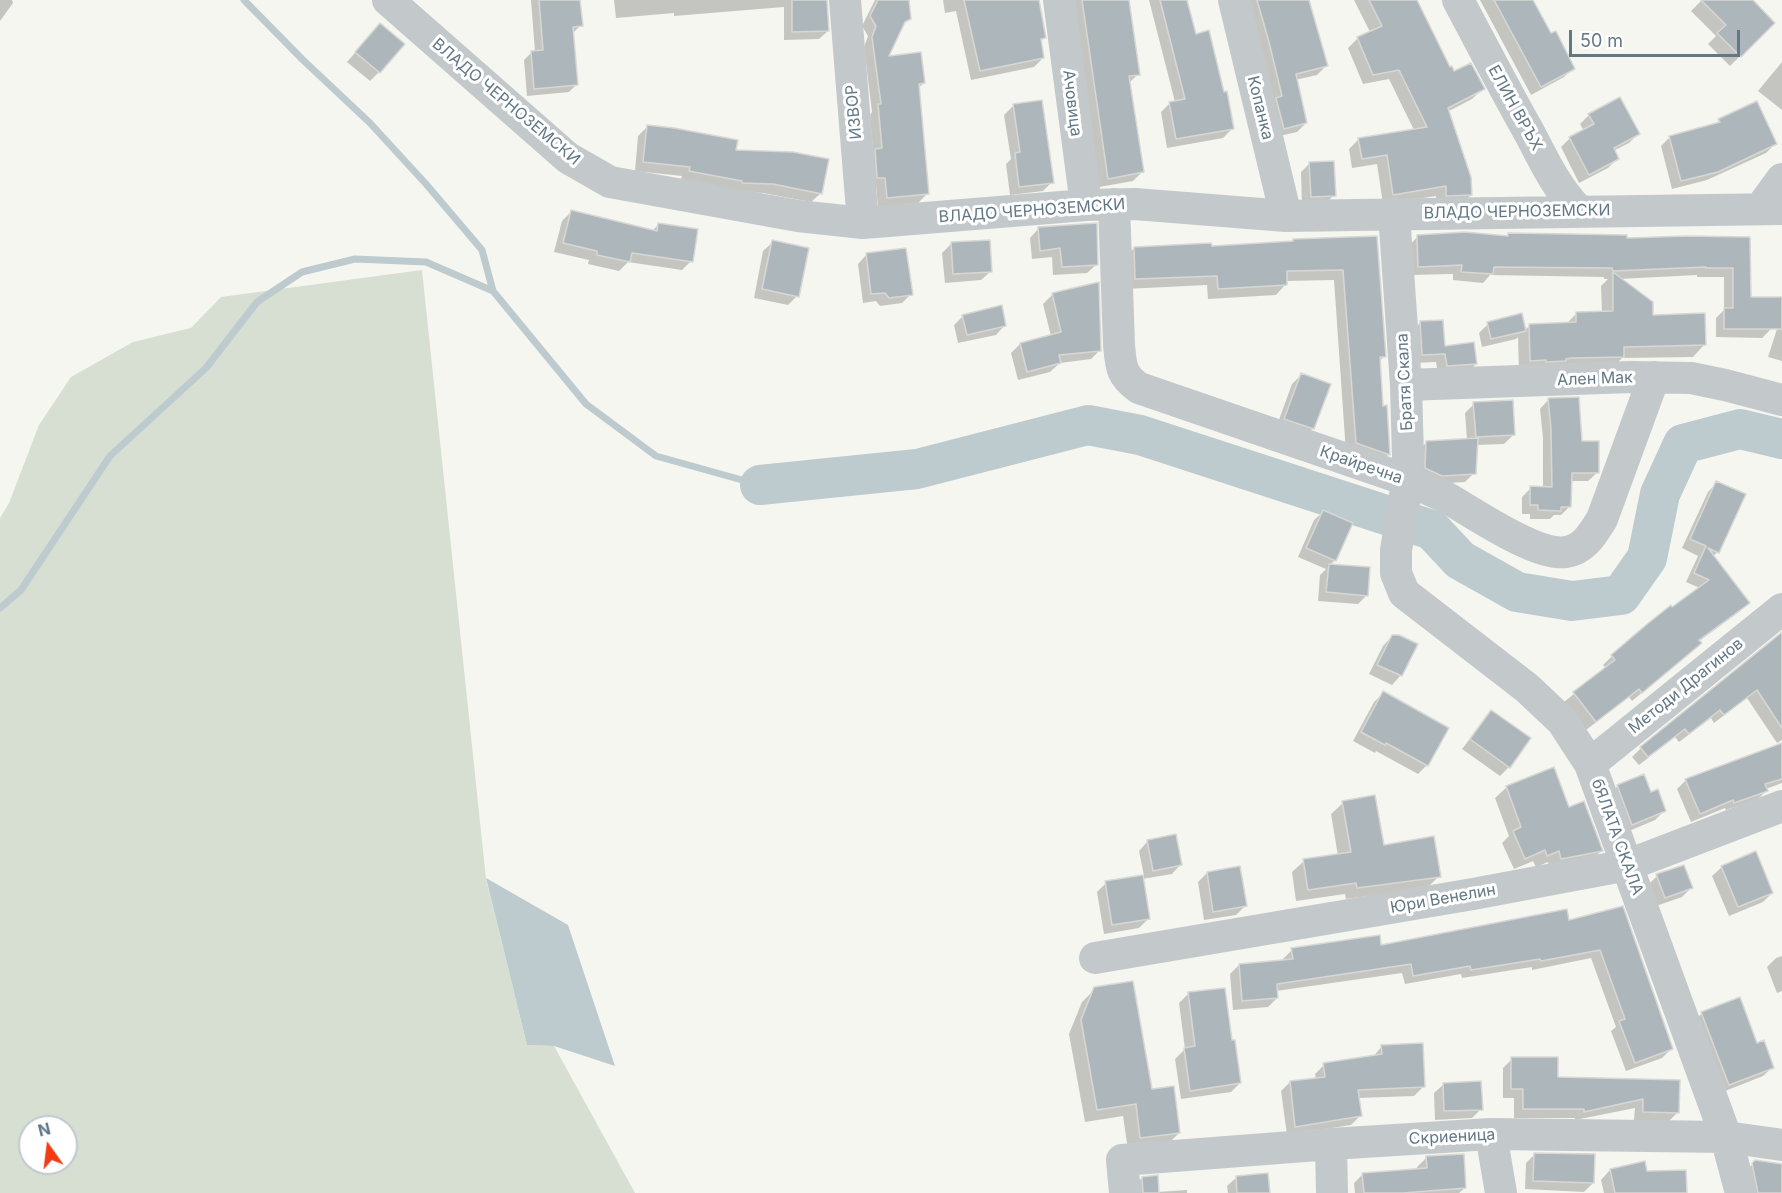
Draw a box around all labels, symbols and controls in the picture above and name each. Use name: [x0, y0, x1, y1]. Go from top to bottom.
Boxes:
scale bar: [1572, 18, 1743, 56]
text: 50 m: [1580, 30, 1623, 51]
street label: ВЛАДО ЧЕРНОЗЕМСКИ: [428, 35, 584, 169]
street label: ЕЛИН ВРЪХ: [1484, 62, 1546, 154]
street label: Ачовица: [1058, 69, 1086, 137]
street label: Копанка: [1243, 74, 1277, 142]
street label: ИЗВОР: [842, 84, 866, 140]
street label: ВЛАДО ЧЕРНОЗЕМСКИ: [938, 195, 1126, 227]
street label: ВЛАДО ЧЕРНОЗЕМСКИ: [1423, 201, 1611, 223]
street label: Братя Скала: [1393, 333, 1417, 431]
street label: Ален Мак: [1557, 368, 1633, 390]
street label: Крайречна: [1317, 442, 1405, 488]
street label: Методи Драгинов: [1625, 634, 1747, 738]
street label: бЯЛАТА СКАЛА: [1587, 776, 1647, 898]
street label: Юри Венелин: [1389, 880, 1497, 918]
north arrow: [18, 1115, 78, 1175]
text: N: [36, 1118, 52, 1141]
street label: Скриеница: [1408, 1125, 1496, 1149]

